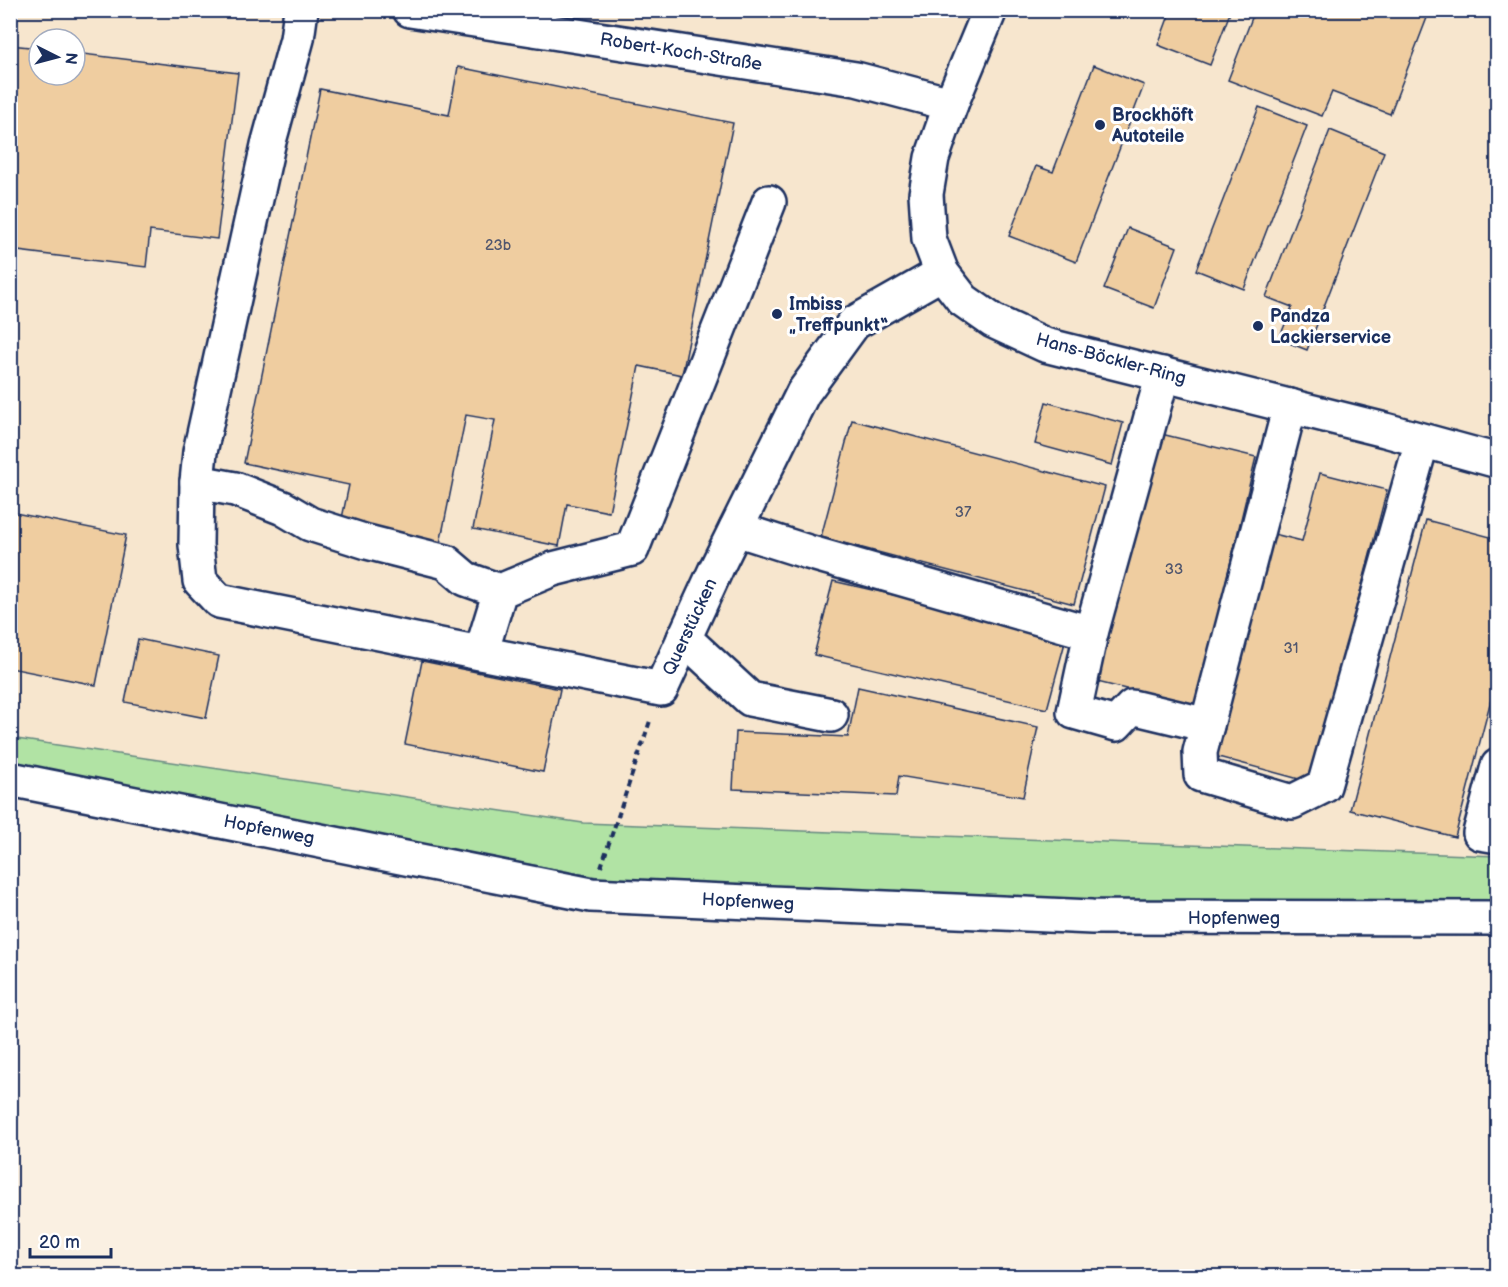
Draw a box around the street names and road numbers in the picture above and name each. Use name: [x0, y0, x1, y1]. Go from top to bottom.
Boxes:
street label: Robert-Koch-Straße: [598, 29, 764, 75]
street label: Hans-Böckler-Ring: [1034, 329, 1188, 389]
street label: Querstücken: [658, 575, 722, 679]
street label: Hopfenweg: [222, 811, 316, 849]
street label: Hopfenweg: [701, 889, 795, 915]
street label: Hopfenweg: [1188, 908, 1280, 929]

